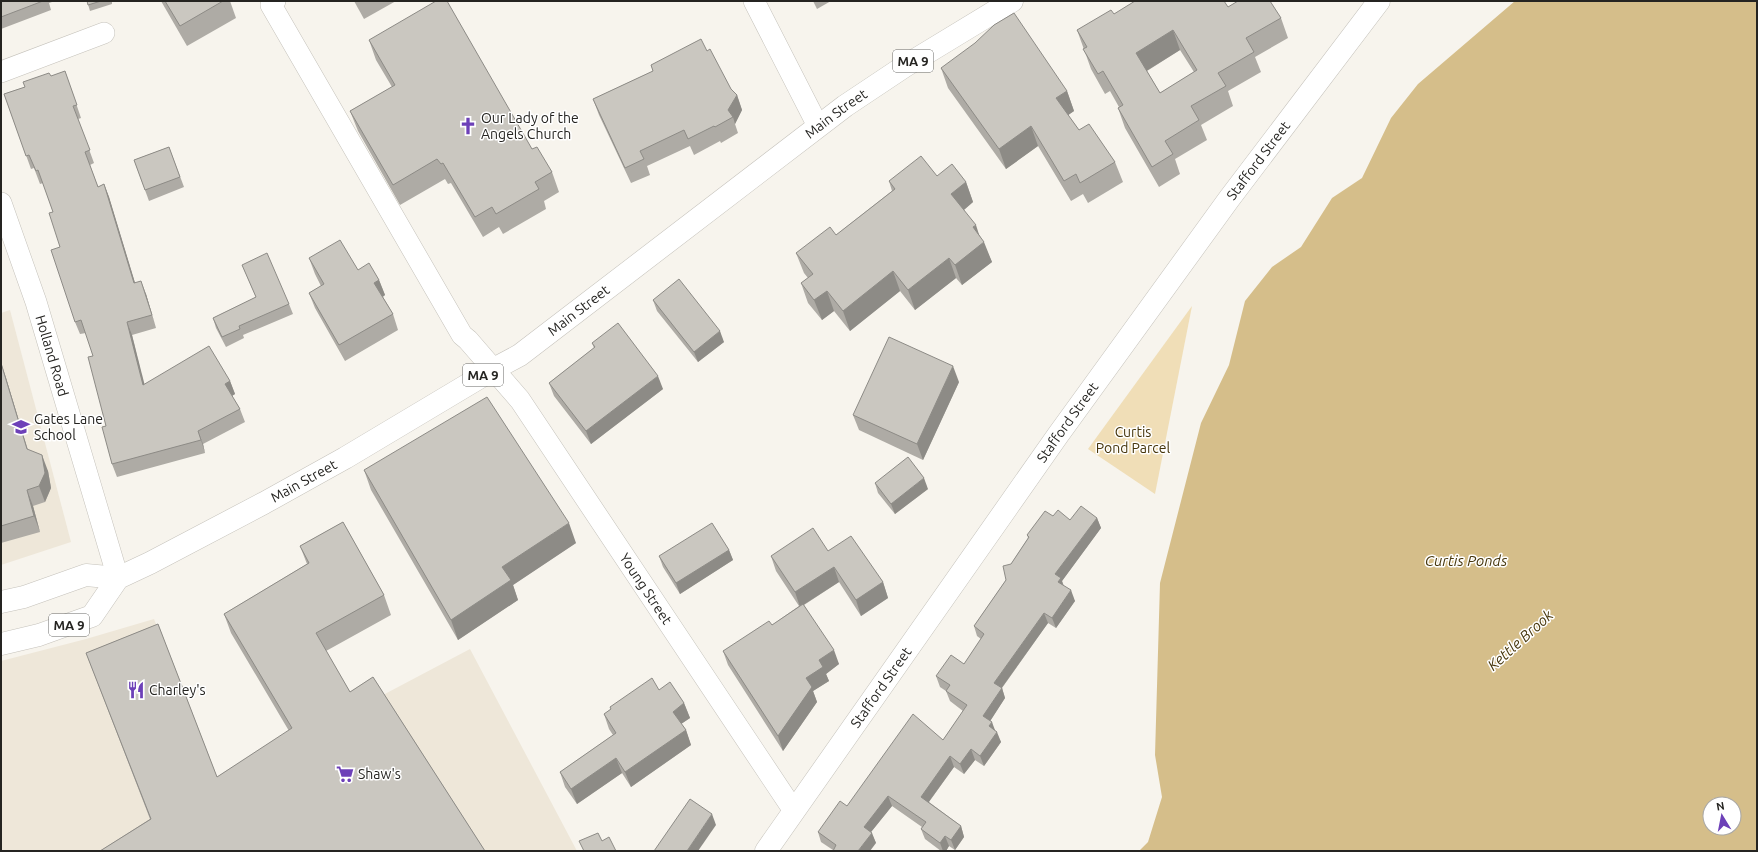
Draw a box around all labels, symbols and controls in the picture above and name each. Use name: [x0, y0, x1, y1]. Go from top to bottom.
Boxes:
road number: MA 9: [893, 50, 933, 72]
street label: Main Street: [802, 85, 871, 142]
place label: Our Lady of the Angels Church: [481, 110, 579, 142]
church icon: Our Lady of the Angels Church: [458, 116, 478, 136]
street label: Stafford Street: [1223, 118, 1293, 203]
street label: Main Street: [545, 281, 613, 339]
street label: Holland Road: [32, 313, 72, 398]
road number: MA 9: [463, 364, 503, 386]
street label: Stafford Street: [1033, 379, 1102, 465]
place label: Gates Lane School: [34, 411, 103, 443]
school or university icon: Gates Lane School: [11, 417, 31, 437]
park label: Curtis Pond Parcel: [1096, 424, 1171, 456]
street label: Main Street: [268, 456, 340, 506]
street label: Young Street: [616, 550, 676, 628]
water label: Curtis Ponds: [1425, 552, 1508, 569]
water label: Kettle Brook: [1484, 606, 1556, 674]
road number: MA 9: [49, 614, 89, 636]
street label: Stafford Street: [847, 644, 915, 731]
restaurant icon: Charley's: [126, 680, 146, 700]
place label: Charley's: [149, 682, 206, 698]
supermarket icon: Shaw's: [335, 764, 355, 784]
place label: Shaw's: [358, 766, 401, 782]
north arrow: [1702, 796, 1742, 836]
text: N: [1715, 800, 1725, 813]

